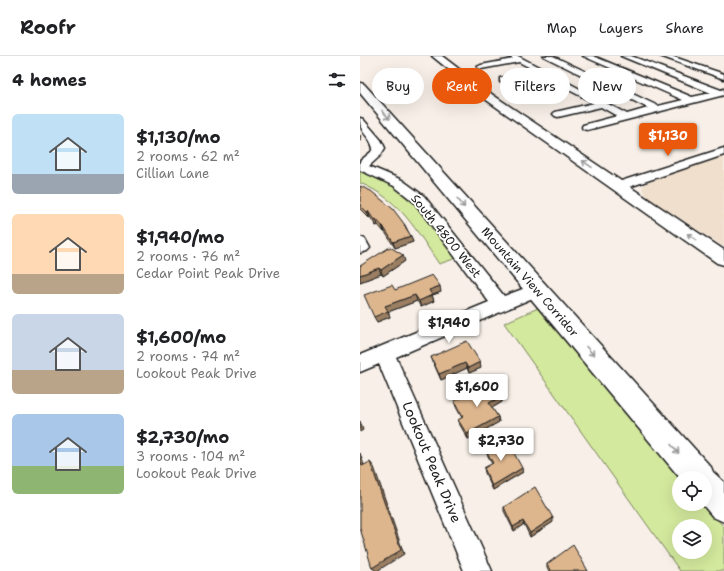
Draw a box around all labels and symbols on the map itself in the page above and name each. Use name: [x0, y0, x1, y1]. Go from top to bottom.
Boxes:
one-way arrow: [381, 110, 391, 120]
pin: $1,130: [635, 123, 701, 157]
one-way arrow: [582, 160, 593, 168]
street label: South 4800 West: [407, 191, 485, 281]
one-way arrow: [457, 198, 465, 209]
street label: Mountain View Corridor: [478, 224, 582, 341]
one-way arrow: [687, 233, 698, 241]
pin: $1,940: [416, 310, 482, 344]
one-way arrow: [585, 346, 594, 356]
pin: $1,600: [444, 374, 510, 408]
street label: Lookout Peak Drive: [398, 399, 466, 525]
pin: $2,730: [468, 428, 534, 462]
one-way arrow: [671, 444, 680, 455]

